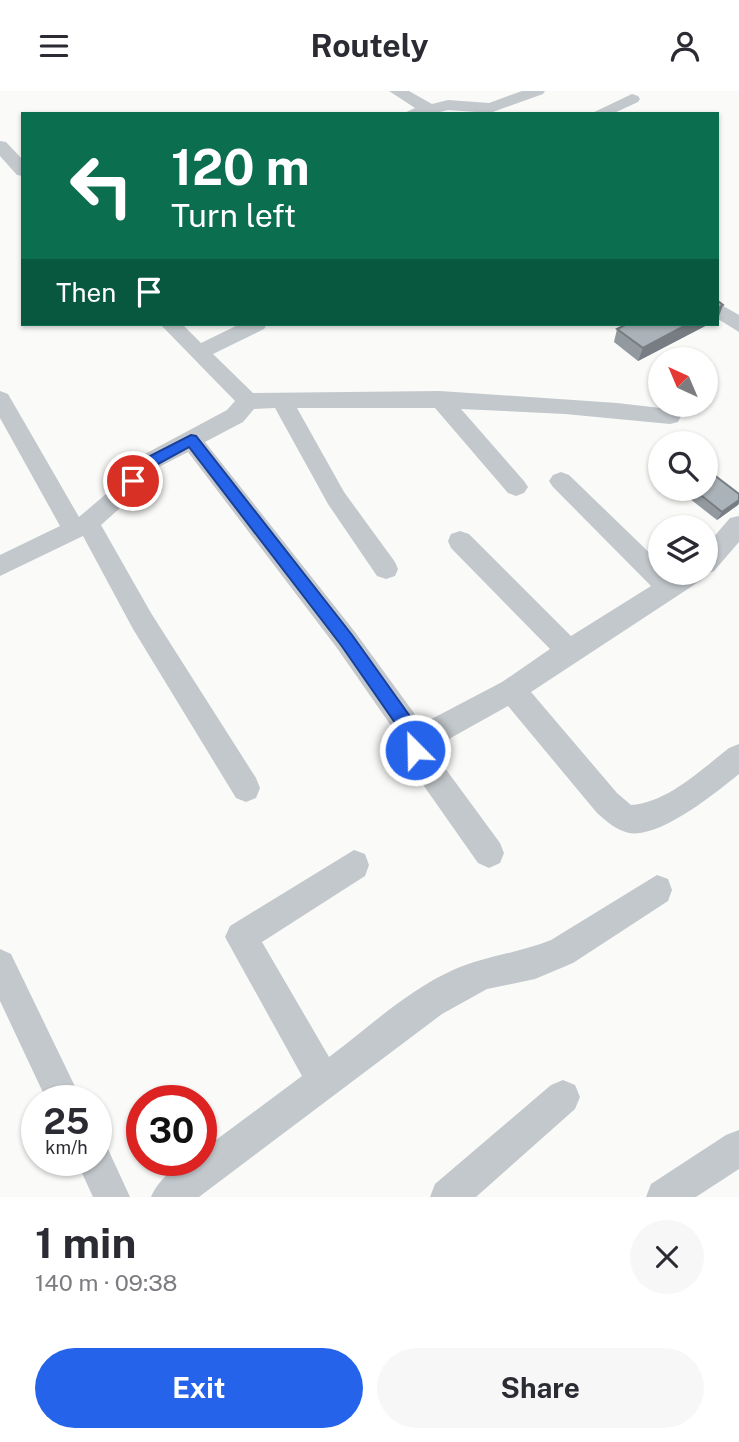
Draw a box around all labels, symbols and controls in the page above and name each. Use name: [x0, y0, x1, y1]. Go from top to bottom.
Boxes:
icon: menu: [35, 27, 73, 65]
text: Routely: [311, 27, 429, 64]
icon: person: [666, 27, 704, 65]
text: 120 m: [171, 138, 310, 196]
icon: left: [56, 140, 147, 231]
text: Turn left: [171, 197, 296, 234]
icon: arrive: [130, 273, 168, 311]
text: Then: [56, 277, 116, 308]
north arrow: [648, 347, 718, 417]
map controls: [648, 347, 718, 585]
button: search: [648, 431, 718, 501]
pin: [103, 451, 163, 511]
icon: arrive: [114, 462, 152, 500]
button: layers: [648, 515, 718, 585]
position arrow: [378, 713, 452, 787]
speed limit sign: 30: [126, 1085, 217, 1176]
text: 25: [44, 1101, 89, 1142]
text: km/h: [45, 1137, 88, 1158]
text: 1 min: [35, 1218, 136, 1267]
button: close: [630, 1220, 704, 1294]
text: 140 m · 09:38: [35, 1269, 177, 1296]
button: Exit: [35, 1348, 363, 1428]
button: Share: [377, 1348, 704, 1428]

